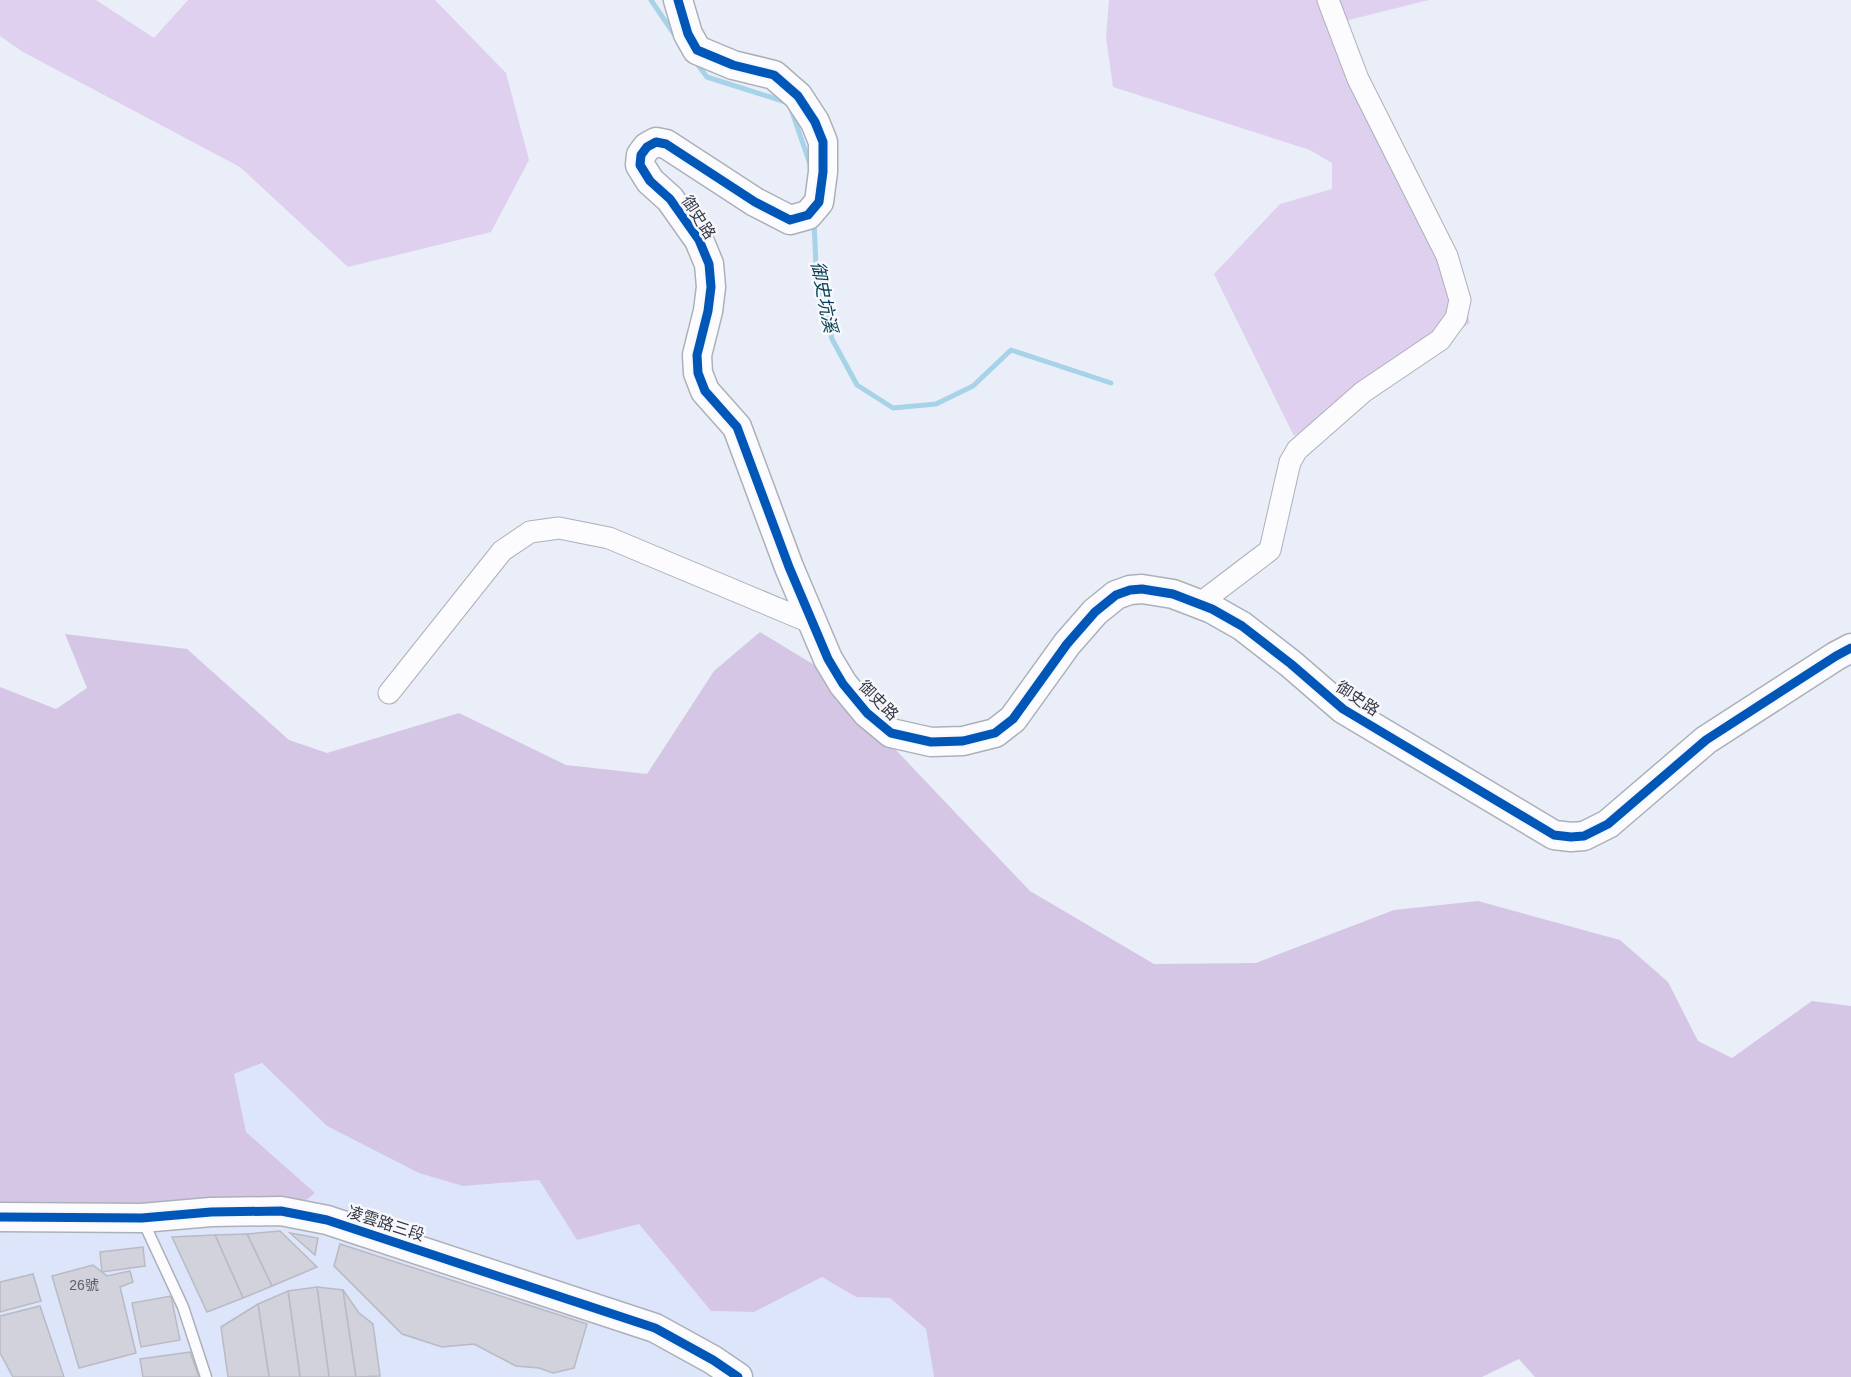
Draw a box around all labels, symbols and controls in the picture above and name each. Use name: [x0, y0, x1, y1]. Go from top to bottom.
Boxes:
street label: 御史路: [678, 193, 719, 242]
water label: 御史坑溪: [807, 260, 841, 337]
street label: 御史路: [856, 677, 902, 723]
street label: 御史路: [1333, 678, 1382, 719]
street label: 凌雲路三段: [345, 1203, 427, 1244]
house number: 26號: [69, 1277, 99, 1293]

